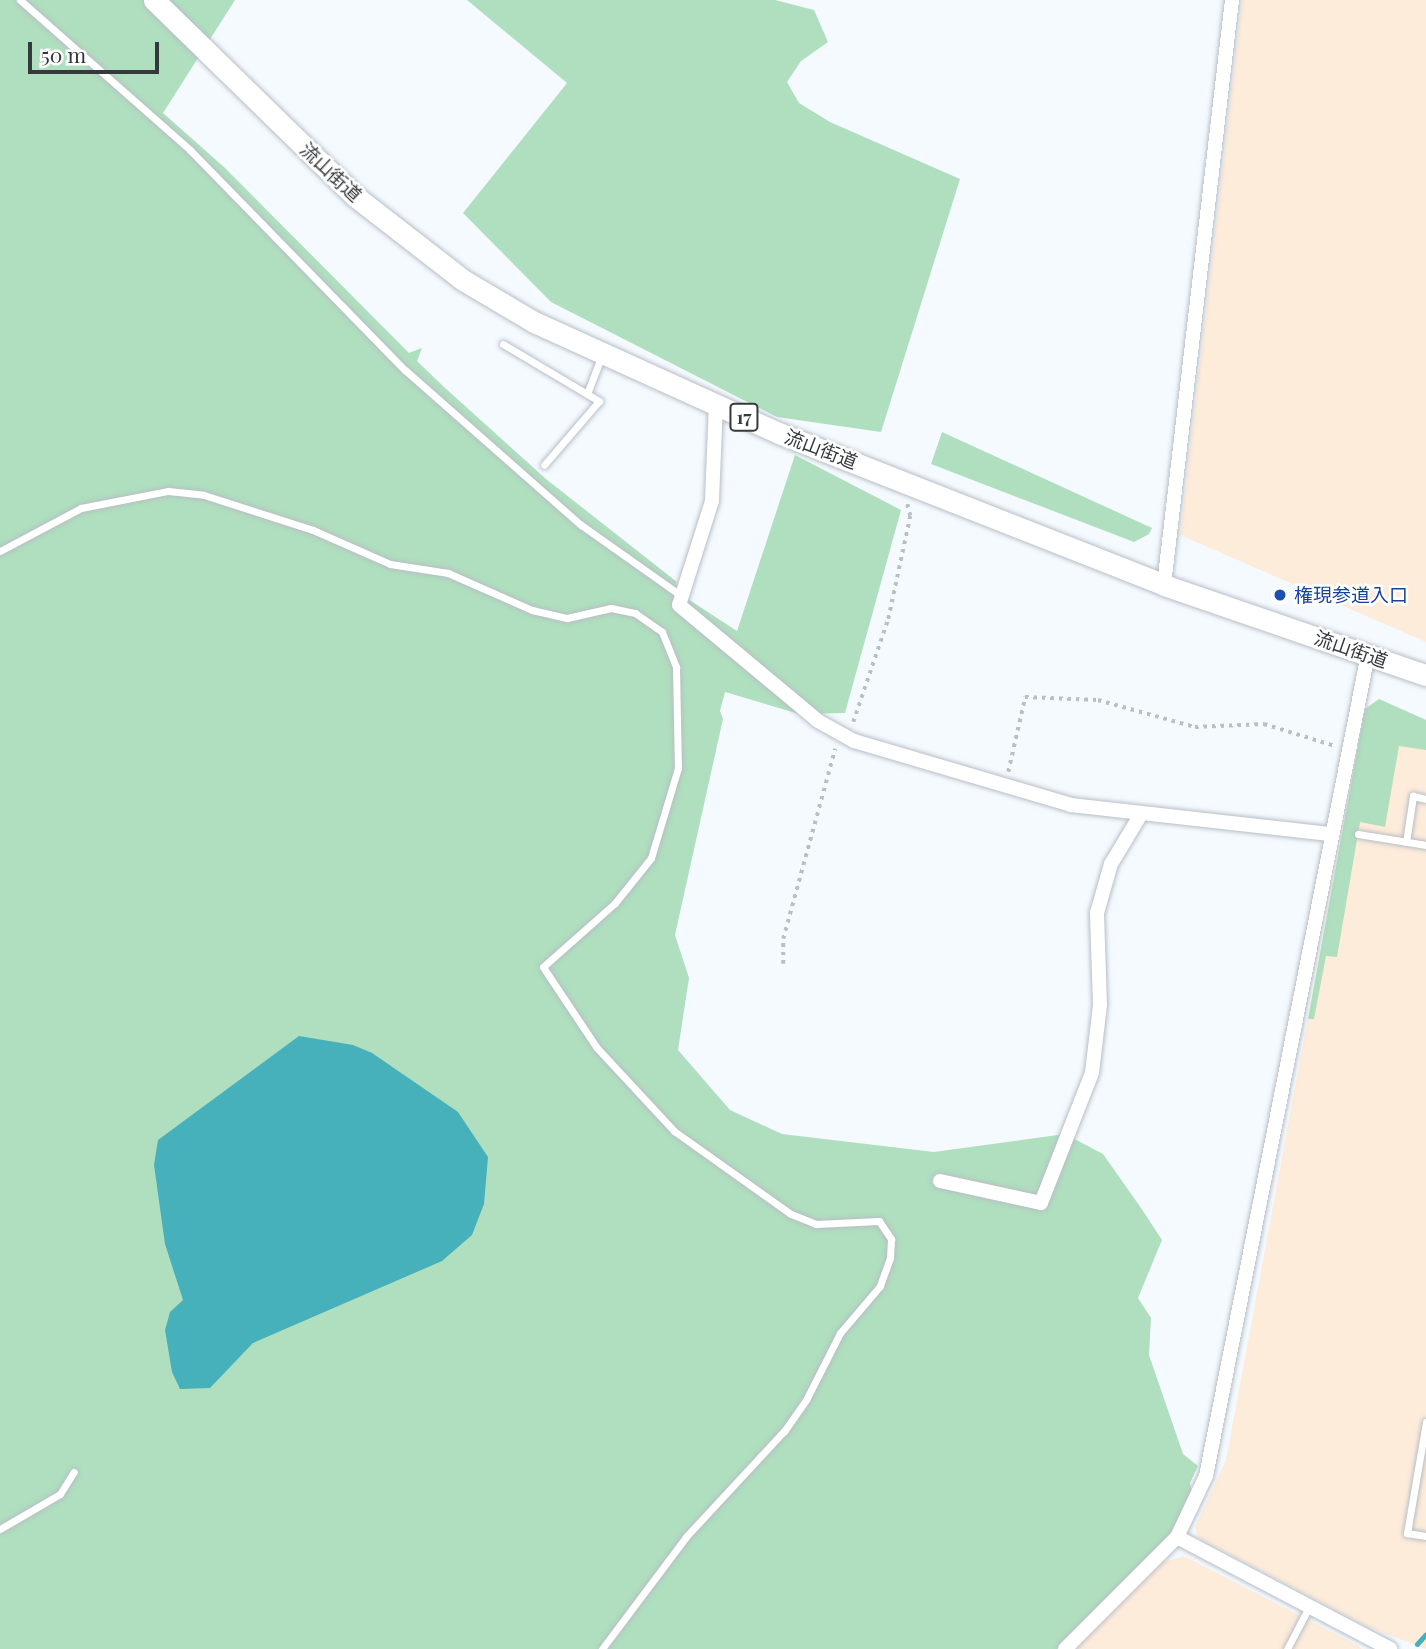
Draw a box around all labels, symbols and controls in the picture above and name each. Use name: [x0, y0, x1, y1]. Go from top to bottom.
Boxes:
scale bar: [32, 28, 163, 72]
text: 50 m: [41, 40, 86, 68]
street label: 流山街道: [295, 138, 367, 206]
road number: 17: [728, 402, 760, 432]
street label: 流山街道: [781, 425, 861, 473]
place label: 権現参道入口: [1294, 584, 1408, 606]
marker: 権現参道入口: [1272, 587, 1288, 603]
street label: 流山街道: [1311, 626, 1391, 672]

